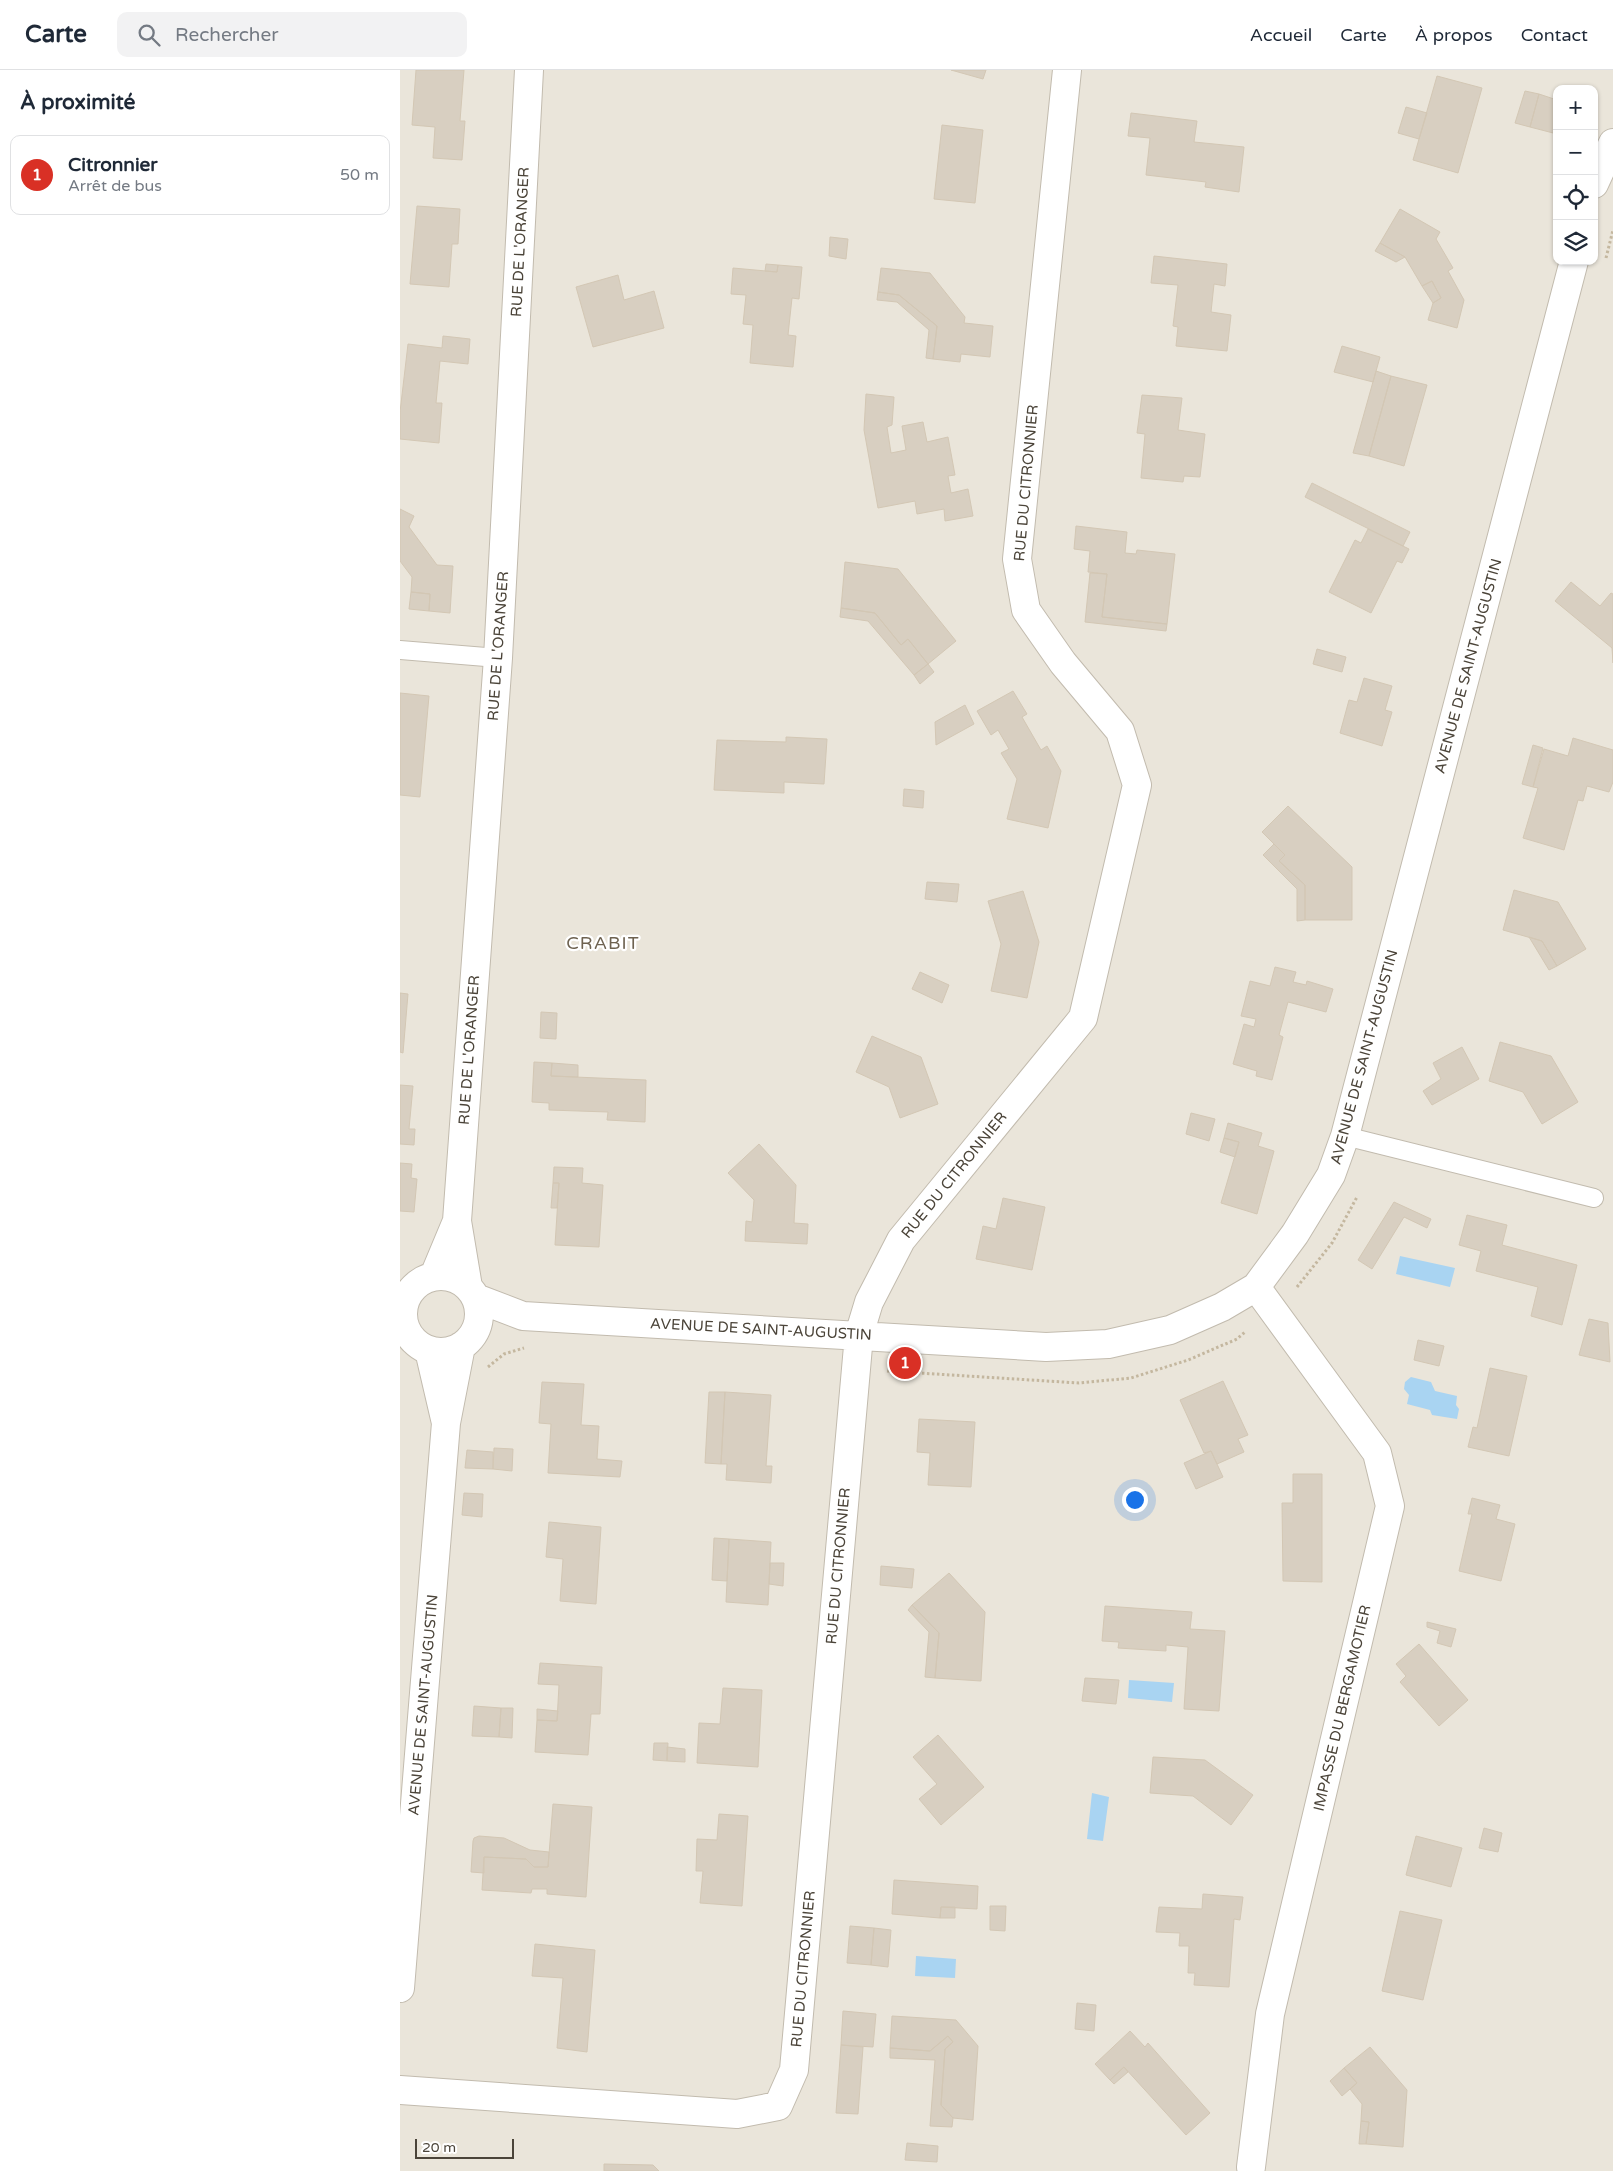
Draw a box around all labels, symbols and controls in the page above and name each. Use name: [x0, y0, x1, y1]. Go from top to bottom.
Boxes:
search box: [117, 12, 467, 57]
text: Carte: [25, 20, 87, 49]
icon: search: [135, 21, 163, 49]
text: Rechercher: [175, 24, 278, 46]
text: Accueil: [1250, 24, 1312, 46]
text: Carte: [1340, 24, 1387, 46]
text: À propos: [1415, 24, 1493, 46]
text: Contact: [1521, 24, 1588, 46]
map controls: [1553, 85, 1598, 265]
button: +: [1553, 85, 1598, 130]
text: À proximité: [20, 90, 135, 115]
button: −: [1553, 130, 1598, 175]
text: Citronnier: [68, 154, 158, 176]
text: 1: [32, 165, 42, 185]
text: 50 m: [340, 165, 379, 185]
street label: RUE DE L'ORANGER: [507, 167, 533, 317]
button: locate: [1553, 175, 1598, 220]
text: Arrêt de bus: [68, 176, 162, 196]
button: layers: [1553, 220, 1598, 265]
street label: RUE DU CITRONNIER: [1010, 404, 1042, 562]
street label: AVENUE DE SAINT-AUGUSTIN: [1431, 556, 1505, 776]
street label: RUE DE L'ORANGER: [484, 571, 512, 721]
district label: CRABIT: [566, 932, 640, 954]
street label: AVENUE DE SAINT-AUGUSTIN: [1327, 947, 1401, 1167]
street label: RUE DE L'ORANGER: [455, 975, 483, 1125]
street label: RUE DU CITRONNIER: [897, 1108, 1011, 1242]
street label: AVENUE DE SAINT-AUGUSTIN: [650, 1314, 872, 1344]
pin: 1: [889, 1344, 921, 1382]
street label: RUE DU CITRONNIER: [822, 1487, 854, 1645]
your location: [1122, 1487, 1148, 1513]
street label: AVENUE DE SAINT-AUGUSTIN: [404, 1594, 442, 1816]
street label: IMPASSE DU BERGAMOTIER: [1310, 1603, 1374, 1813]
street label: RUE DU CITRONNIER: [787, 1890, 819, 2048]
scale bar: [415, 2136, 514, 2159]
text: 20 m: [422, 2139, 456, 2156]

